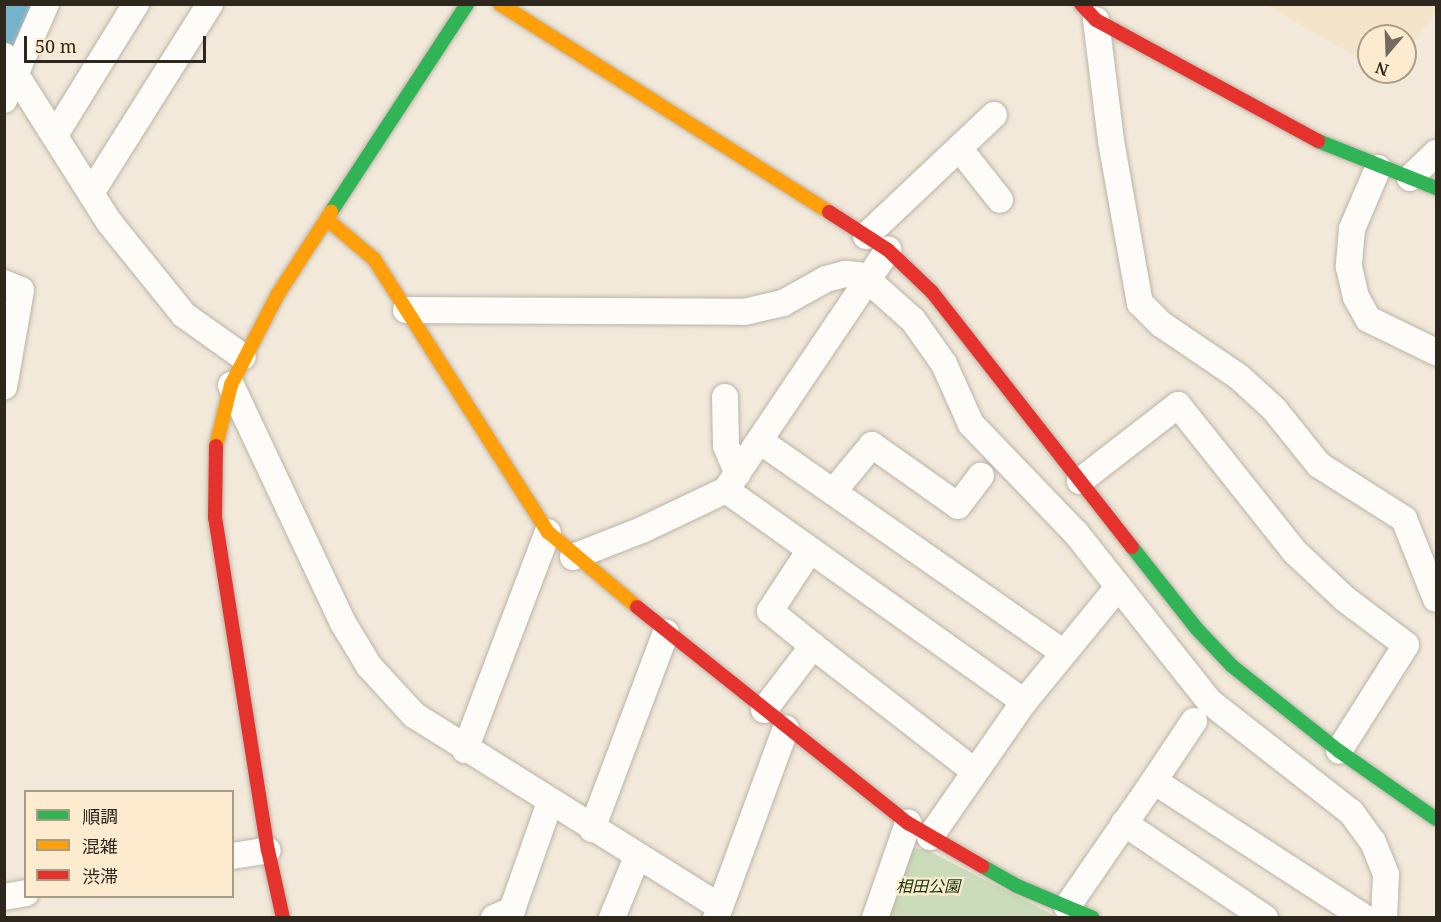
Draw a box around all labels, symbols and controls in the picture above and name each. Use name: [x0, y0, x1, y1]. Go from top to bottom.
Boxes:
scale bar: [27, 24, 208, 62]
north arrow: [1357, 24, 1417, 84]
text: 50 m: [35, 34, 77, 58]
text: N: [1372, 57, 1391, 82]
legend: [24, 790, 234, 898]
text: 順調: [82, 804, 118, 828]
text: 混雑: [82, 834, 118, 858]
text: 渋滞: [82, 864, 118, 888]
park label: 相田公園: [896, 876, 960, 896]

